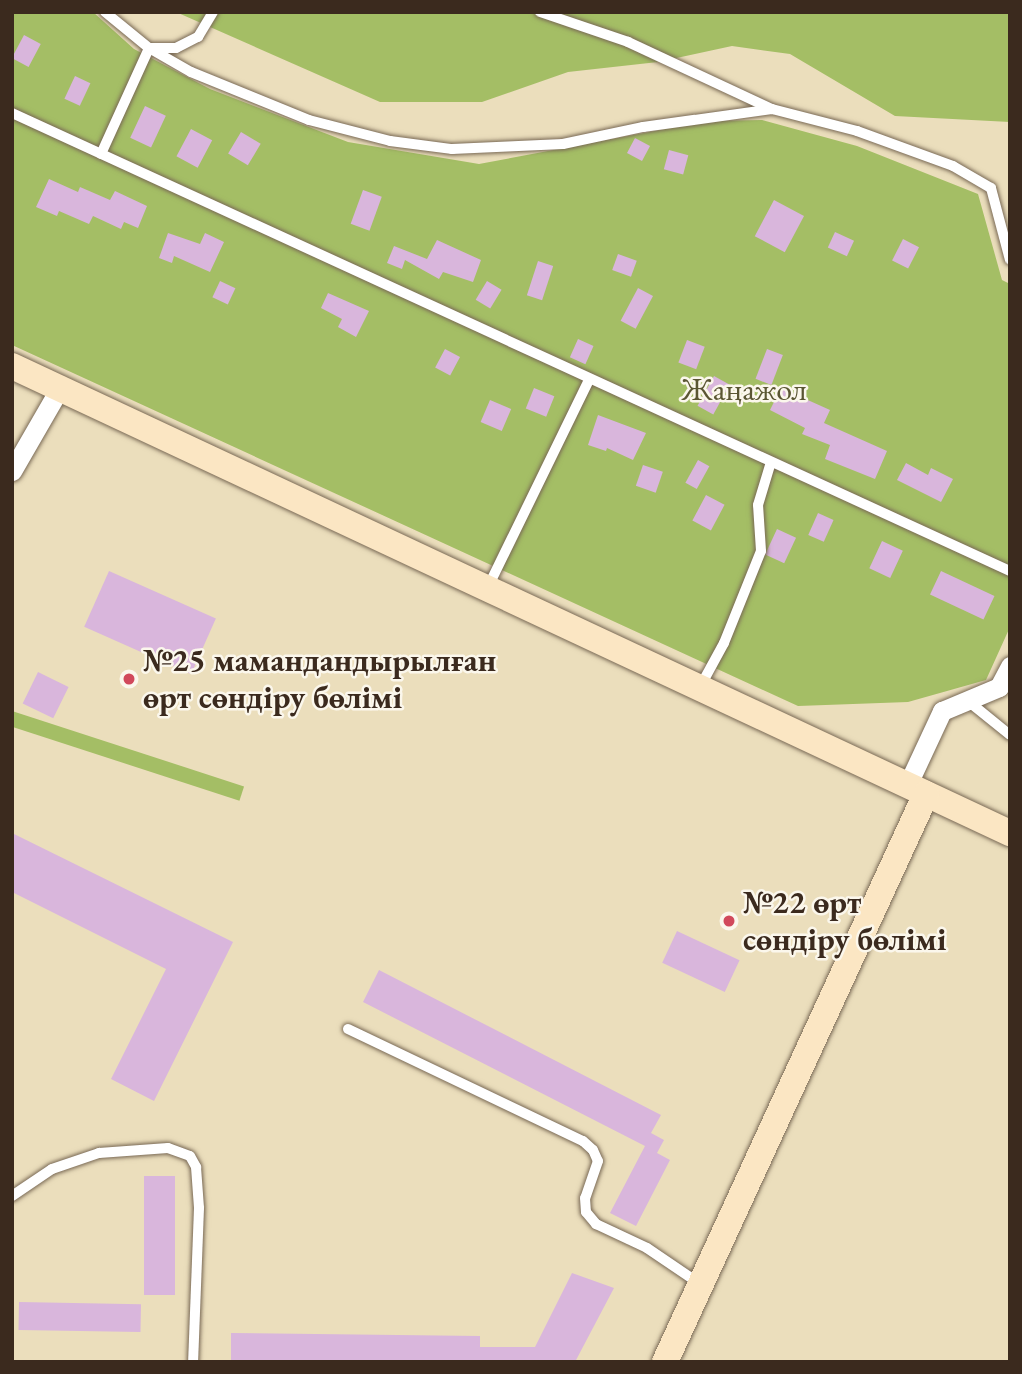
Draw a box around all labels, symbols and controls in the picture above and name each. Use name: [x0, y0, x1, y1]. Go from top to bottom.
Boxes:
park label: Жаңажол: [681, 370, 807, 408]
place label: №25 мамандандырылған өрт сөндіру бөлімі: [143, 642, 496, 717]
marker: №25 мамандандырылған өрт сөндіру бөлімі: [121, 671, 137, 687]
place label: №22 өрт сөндіру бөлімі: [743, 884, 946, 959]
marker: №22 өрт сөндіру бөлімі: [721, 913, 737, 929]

